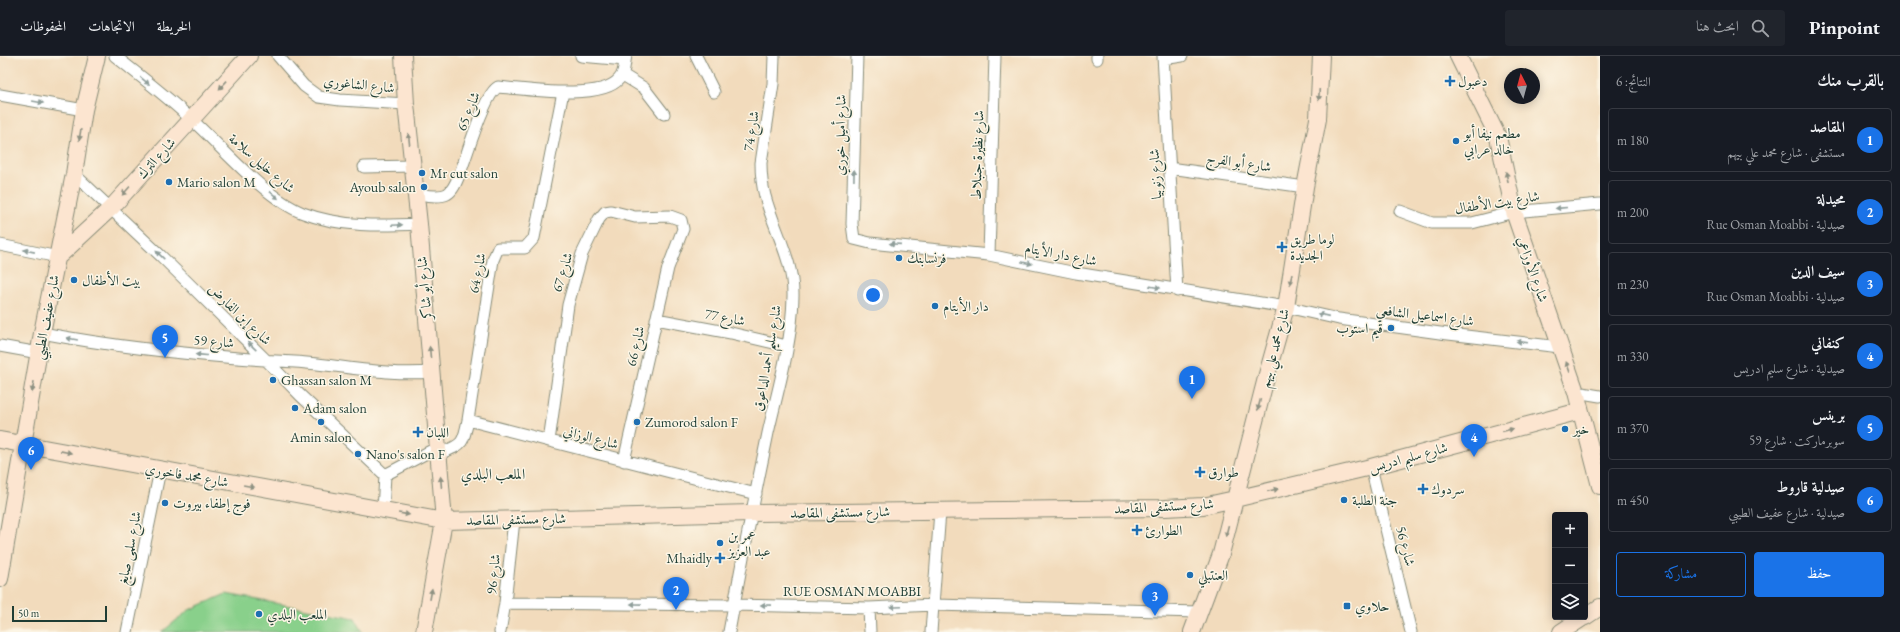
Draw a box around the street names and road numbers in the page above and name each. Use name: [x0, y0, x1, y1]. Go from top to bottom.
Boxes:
street label: شارع الشاغوري: [322, 71, 396, 100]
street label: شارع 65: [452, 89, 487, 134]
street label: شارع أميل خوري: [829, 94, 853, 176]
street label: شارع 74: [739, 110, 766, 153]
street label: شارع نظيرة جنبلاط: [966, 110, 991, 200]
street label: شارع خليل سلامة: [223, 129, 299, 199]
street label: شارع الترك: [133, 134, 181, 184]
street label: شارع زنوبيا: [1145, 148, 1168, 200]
street label: شارع أبو الفرج: [1205, 148, 1273, 179]
street label: شارع بيت الأطفال: [1453, 185, 1541, 221]
street label: شارع الأوزاعي: [1511, 233, 1554, 305]
street label: شارع دار الأيتام: [1023, 237, 1099, 274]
street label: شارع 67: [547, 250, 579, 295]
street label: شارع 64: [464, 251, 493, 295]
street label: شارع أبو شاكر: [411, 255, 439, 323]
street label: شارع عفيف الطيبي: [29, 273, 67, 362]
street label: شارع إبن الفارض: [202, 279, 275, 351]
street label: شارع اسماعيل الشافعي: [1375, 300, 1475, 335]
street label: شارع سليم أحمد الداعوق: [748, 303, 790, 413]
street label: شارع 77: [703, 304, 747, 333]
street label: شارع محمد علي بيهم: [1255, 306, 1298, 391]
street label: شارع 66: [622, 324, 651, 368]
street label: شارع 59: [193, 330, 235, 355]
street label: شارع الوزاني: [561, 421, 621, 456]
street label: شارع سليم ادريس: [1367, 438, 1451, 481]
street label: شارع محمد فاخوري: [143, 459, 230, 494]
street label: شارع مستشفى المقاصد: [1114, 494, 1215, 521]
street label: شارع مستشفى المقاصد: [790, 502, 890, 525]
street label: شارع سلمى صايغ: [113, 509, 150, 588]
street label: شارع مستشفى المقاصد: [466, 509, 566, 532]
street label: شارع 56: [1389, 524, 1420, 569]
street label: شارع 96: [482, 553, 507, 595]
street label: RUE OSMAN MOABBI: [783, 582, 921, 600]

